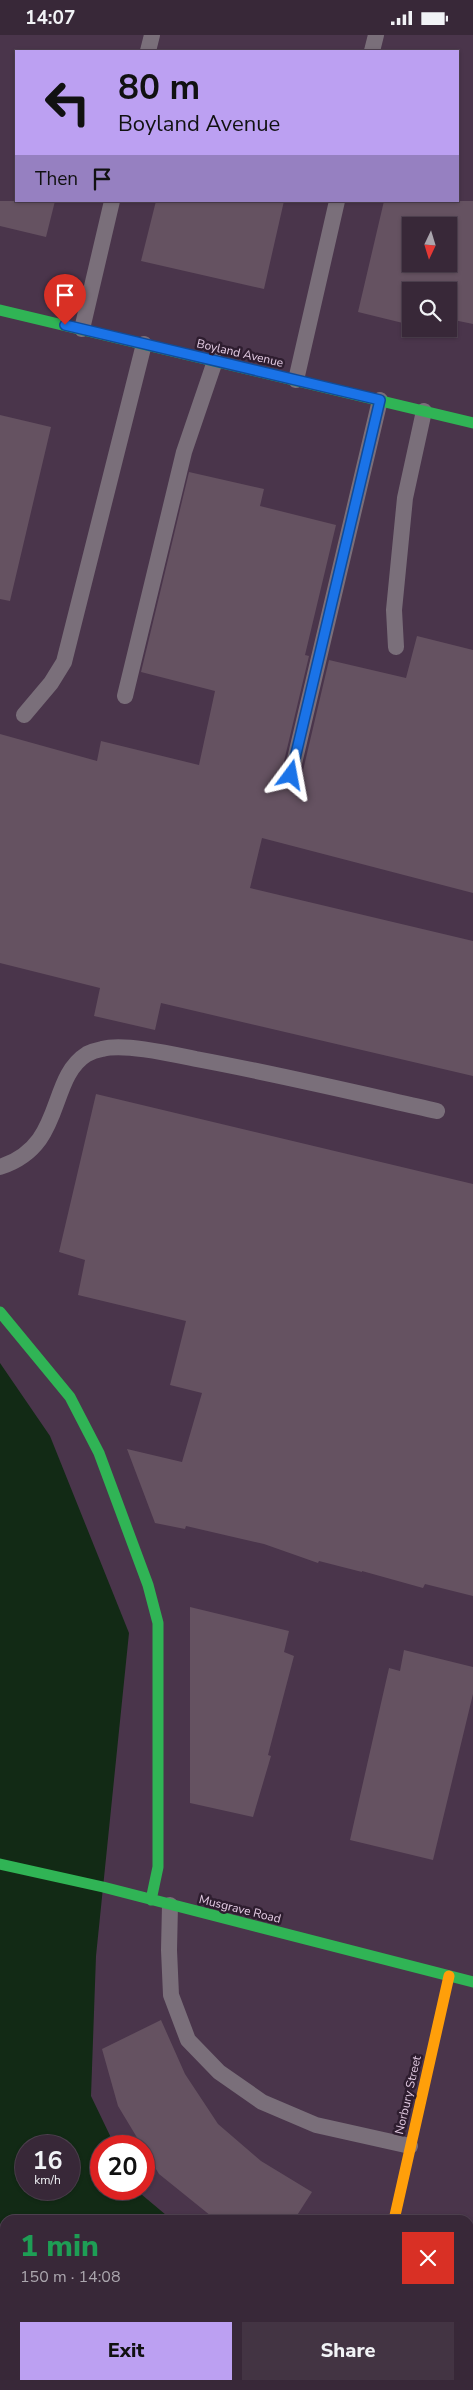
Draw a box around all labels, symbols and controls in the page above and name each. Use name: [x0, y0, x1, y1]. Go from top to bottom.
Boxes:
text: 14:07: [25, 5, 75, 31]
text: 80 m: [118, 64, 200, 111]
icon: left: [35, 70, 100, 135]
text: Boyland Avenue: [118, 109, 280, 139]
icon: arrive: [88, 165, 116, 193]
text: Then: [35, 166, 78, 192]
north arrow: [402, 217, 458, 273]
map controls: [402, 217, 457, 337]
pin: [44, 274, 86, 325]
icon: arrive: [51, 281, 79, 309]
button: search: [402, 282, 457, 337]
street label: Boyland Avenue: [195, 335, 285, 371]
position arrow: [264, 748, 316, 800]
street label: Musgrave Road: [197, 1891, 283, 1927]
street label: Norbury Street: [391, 2053, 425, 2136]
speed limit sign: 20: [90, 2135, 155, 2200]
text: 16: [32, 2144, 63, 2178]
text: km/h: [34, 2172, 61, 2188]
text: 1 min: [20, 2226, 99, 2267]
button: close: [402, 2232, 454, 2284]
text: 150 m · 14:08: [20, 2266, 121, 2288]
button: Exit: [20, 2322, 232, 2380]
button: Share: [242, 2322, 454, 2380]

